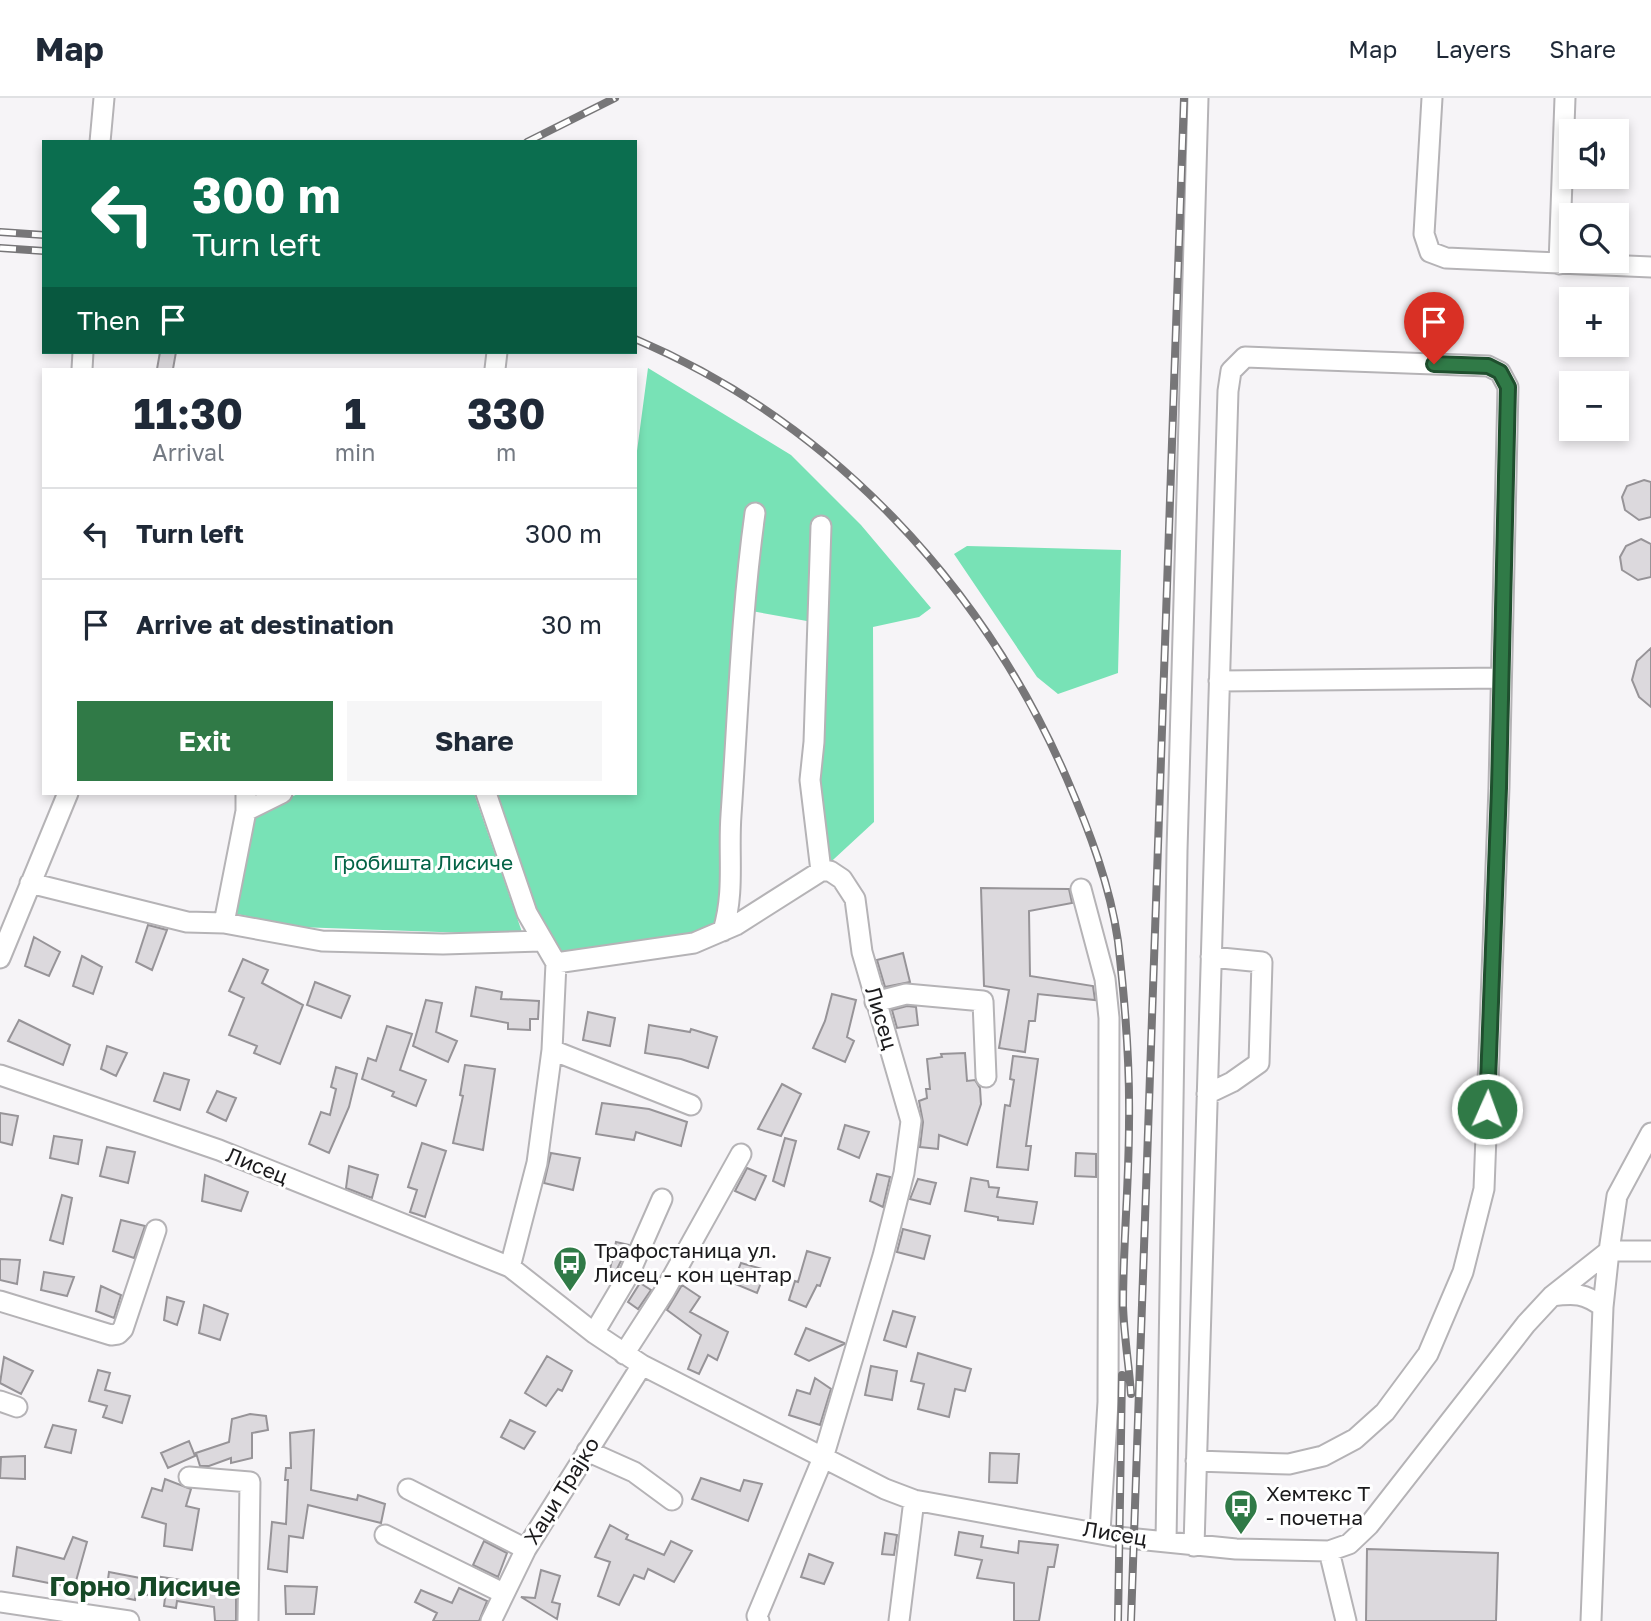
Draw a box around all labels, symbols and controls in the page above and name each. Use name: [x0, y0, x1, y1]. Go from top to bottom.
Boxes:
text: Map: [35, 29, 104, 68]
text: Map: [1348, 34, 1397, 63]
text: Layers: [1435, 34, 1511, 63]
text: Share: [1549, 34, 1616, 63]
map controls: [1559, 119, 1629, 441]
button: sound: [1559, 119, 1629, 189]
text: 300 m: [192, 165, 341, 224]
icon: left: [77, 168, 168, 259]
button: search: [1559, 203, 1629, 273]
text: Turn left: [192, 225, 321, 263]
button: +: [1559, 287, 1629, 357]
pin: [1404, 292, 1464, 364]
icon: arrive: [154, 301, 192, 339]
icon: arrive: [1415, 303, 1453, 341]
text: Then: [77, 305, 140, 336]
button: −: [1559, 371, 1629, 441]
text: 11:30: [134, 388, 243, 438]
text: 1: [344, 388, 366, 438]
text: 330: [467, 388, 545, 438]
text: Arrival: [152, 438, 224, 466]
text: min: [335, 438, 375, 466]
text: m: [496, 438, 516, 466]
icon: left: [77, 515, 115, 553]
text: Turn left: [136, 518, 244, 549]
text: 300 m: [525, 518, 602, 549]
icon: arrive: [77, 606, 115, 644]
text: Arrive at destination: [136, 609, 394, 640]
text: 30 m: [541, 609, 602, 640]
button: Exit: [77, 701, 333, 781]
button: Share: [347, 701, 602, 781]
park label: Гробишта Лисиче: [333, 849, 513, 875]
street label: Лисец: [860, 983, 904, 1052]
position arrow: [1450, 1072, 1524, 1146]
street label: Лисец: [223, 1141, 292, 1189]
place label: Трафостаница ул. Лисец - кон центар: [594, 1237, 792, 1287]
bus stop icon: Трафостаница ул. Лисец - кон центар: [551, 1244, 589, 1293]
street label: Хаџи Трајко: [518, 1432, 604, 1549]
place label: Хемтекс Т - почетна: [1266, 1480, 1370, 1530]
bus stop icon: Хемтекс Т - почетна: [1222, 1487, 1260, 1536]
street label: Лисец: [1081, 1515, 1149, 1551]
district label: Горно Лисиче: [49, 1569, 241, 1602]

